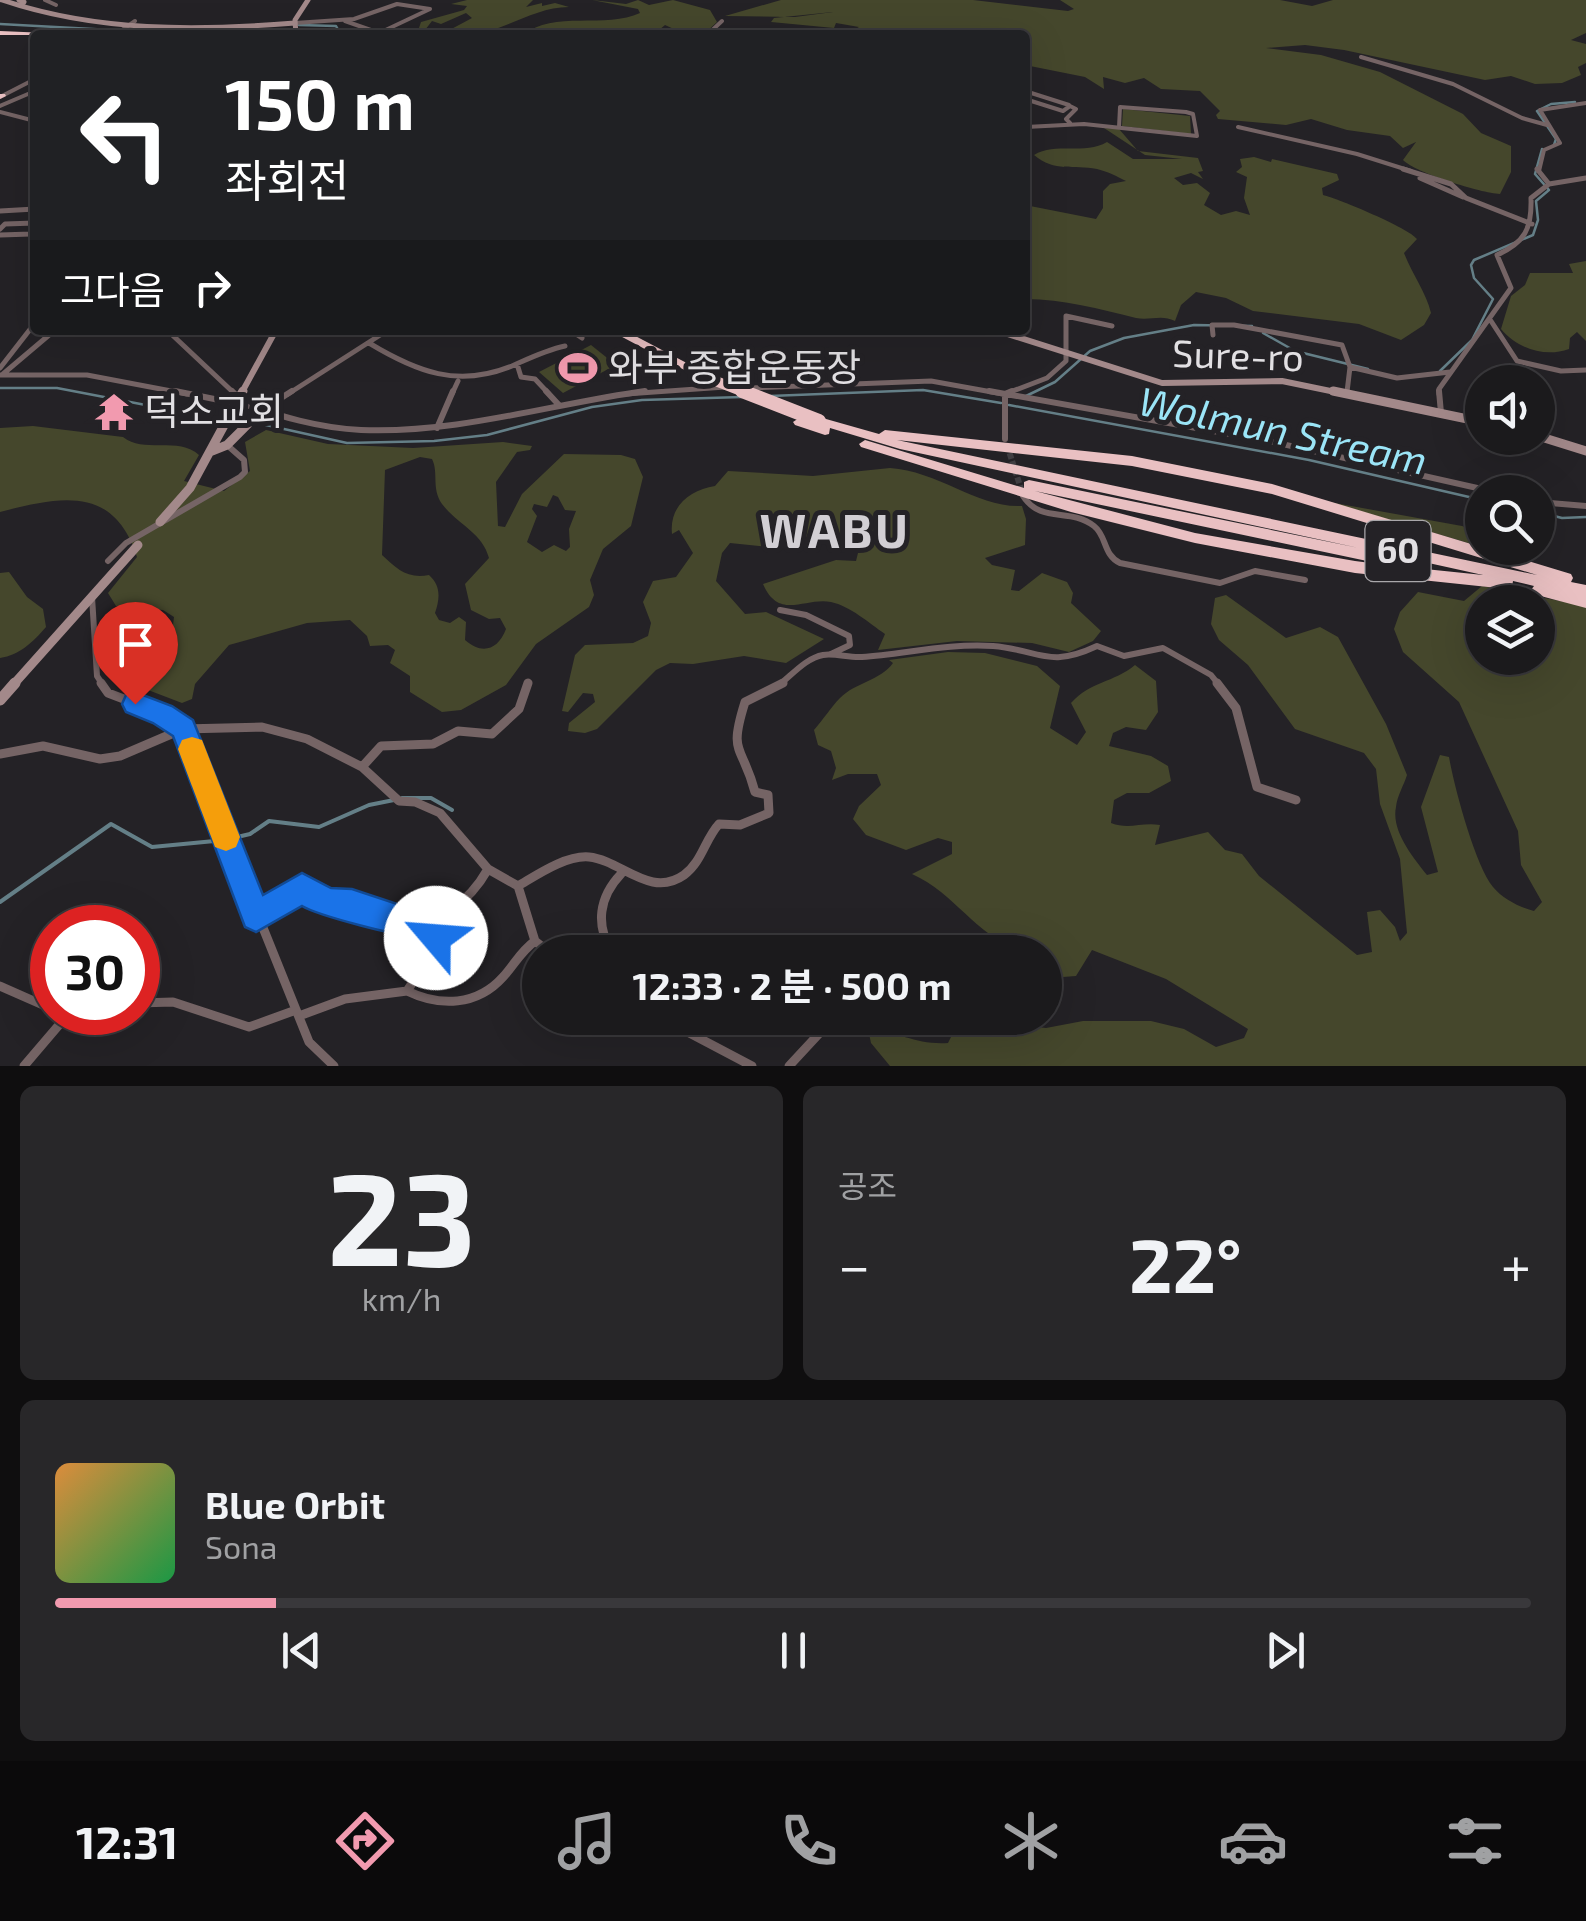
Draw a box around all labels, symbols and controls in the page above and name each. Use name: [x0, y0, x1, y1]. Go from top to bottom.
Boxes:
text: 150 m: [225, 60, 415, 144]
icon: left: [60, 70, 190, 200]
text: 좌회전: [225, 152, 349, 206]
icon: right: [185, 260, 240, 315]
text: 그다음: [60, 266, 165, 312]
street label: Sure-ro: [1172, 329, 1305, 379]
place label: 와부 종합운동장: [608, 343, 861, 389]
sports icon: 와부 종합운동장: [557, 347, 599, 389]
map controls: [1465, 365, 1555, 675]
button: sound: [1465, 365, 1555, 455]
water label: Wolmun Stream: [1135, 375, 1432, 483]
place label: 덕소교회: [144, 387, 284, 433]
temple icon: 덕소교회: [93, 391, 135, 433]
button: search: [1465, 475, 1555, 565]
district label: WABU: [760, 500, 910, 558]
road number: 60: [1366, 521, 1430, 581]
button: layers: [1465, 585, 1555, 675]
pin: [93, 602, 178, 705]
icon: arrive: [108, 617, 163, 672]
position arrow: [384, 886, 488, 990]
speed limit sign: 30: [30, 905, 160, 1035]
text: 12:33 · 2 분 · 500 m: [632, 962, 952, 1008]
text: 23: [327, 1136, 476, 1292]
text: 공조: [838, 1166, 897, 1204]
text: 22°: [1129, 1218, 1242, 1308]
text: −: [838, 1231, 870, 1297]
text: +: [1501, 1231, 1531, 1297]
text: km/h: [362, 1279, 441, 1317]
text: Blue Orbit: [205, 1481, 385, 1527]
text: Sona: [205, 1527, 277, 1565]
icon: previous: [274, 1623, 329, 1678]
icon: pause: [766, 1623, 821, 1678]
icon: next: [1258, 1623, 1313, 1678]
icon: directions: [330, 1806, 400, 1876]
icon: music: [552, 1806, 622, 1876]
icon: phone: [774, 1806, 844, 1876]
icon: climate: [996, 1806, 1066, 1876]
icon: car: [1218, 1806, 1288, 1876]
icon: filters: [1440, 1806, 1510, 1876]
text: 12:31: [76, 1814, 178, 1868]

